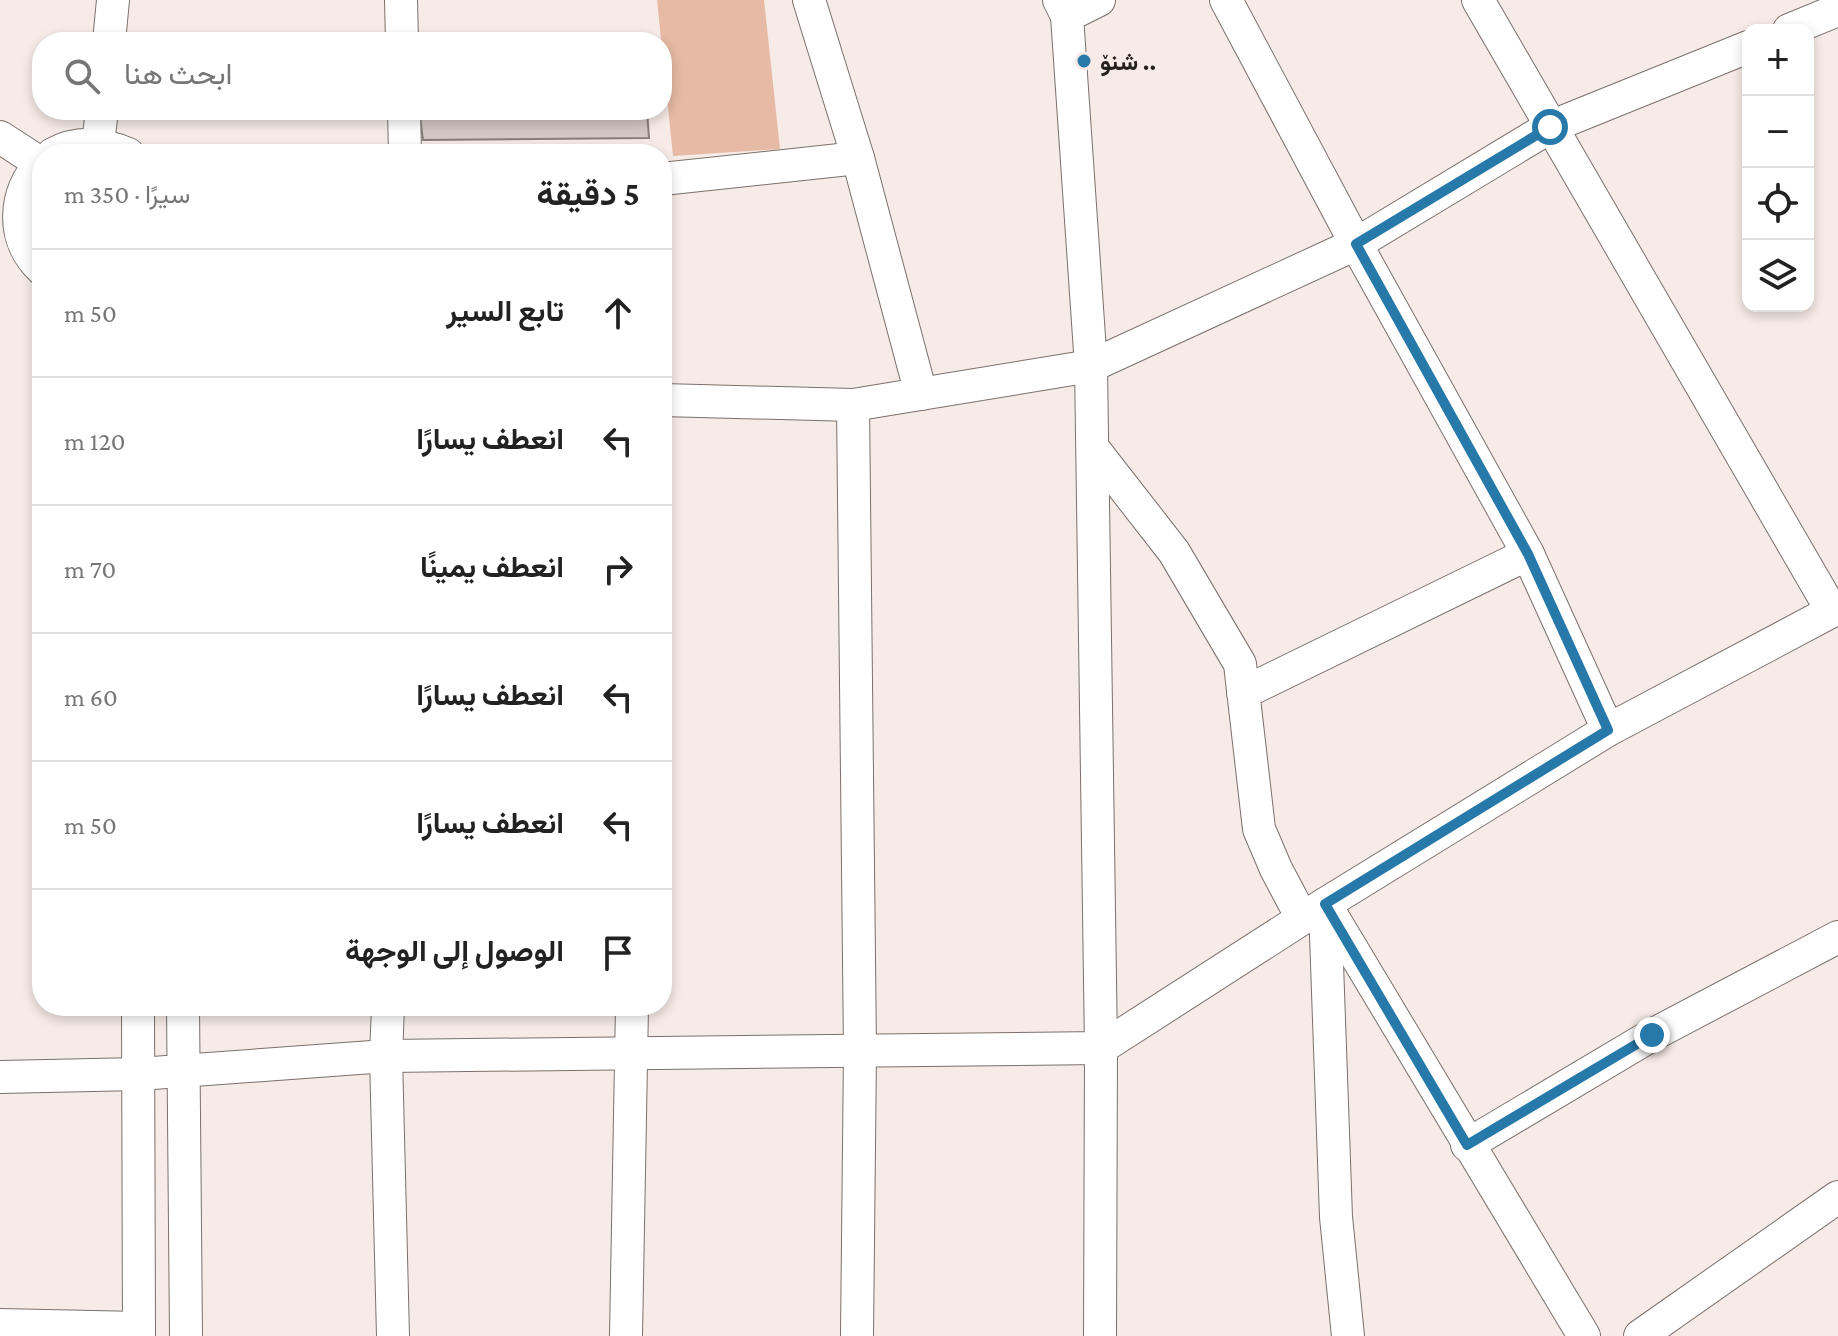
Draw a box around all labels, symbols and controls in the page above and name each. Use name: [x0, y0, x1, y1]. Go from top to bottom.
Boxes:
map controls: [1742, 24, 1814, 312]
button: +: [1742, 24, 1814, 96]
search box: [32, 32, 672, 120]
place label: شنۆ ..: [1100, 48, 1156, 77]
marker: شنۆ ..: [1075, 52, 1093, 70]
icon: search: [60, 54, 104, 98]
text: ابحث هنا: [124, 57, 233, 90]
button: −: [1742, 96, 1814, 168]
route start: [1532, 109, 1568, 145]
button: locate: [1742, 168, 1814, 240]
text: 5 دقيقة: [537, 175, 640, 212]
text: سيرًا · 350 m: [64, 180, 190, 209]
button: layers: [1742, 240, 1814, 312]
icon: ahead: [596, 291, 640, 335]
text: تابع السير: [446, 294, 564, 327]
text: 50 m: [64, 299, 117, 328]
icon: left: [596, 419, 640, 463]
text: انعطف يسارًا: [416, 422, 564, 455]
text: 120 m: [64, 427, 126, 456]
icon: right: [596, 547, 640, 591]
text: انعطف يمينًا: [420, 550, 564, 583]
text: 70 m: [64, 555, 116, 584]
icon: left: [596, 675, 640, 719]
text: انعطف يسارًا: [416, 678, 564, 711]
text: 60 m: [64, 683, 118, 712]
icon: left: [596, 803, 640, 847]
text: انعطف يسارًا: [416, 806, 564, 839]
text: 50 m: [64, 811, 117, 840]
icon: arrive: [596, 931, 640, 975]
text: الوصول إلى الوجهة: [345, 934, 564, 967]
route end: [1634, 1017, 1670, 1053]

